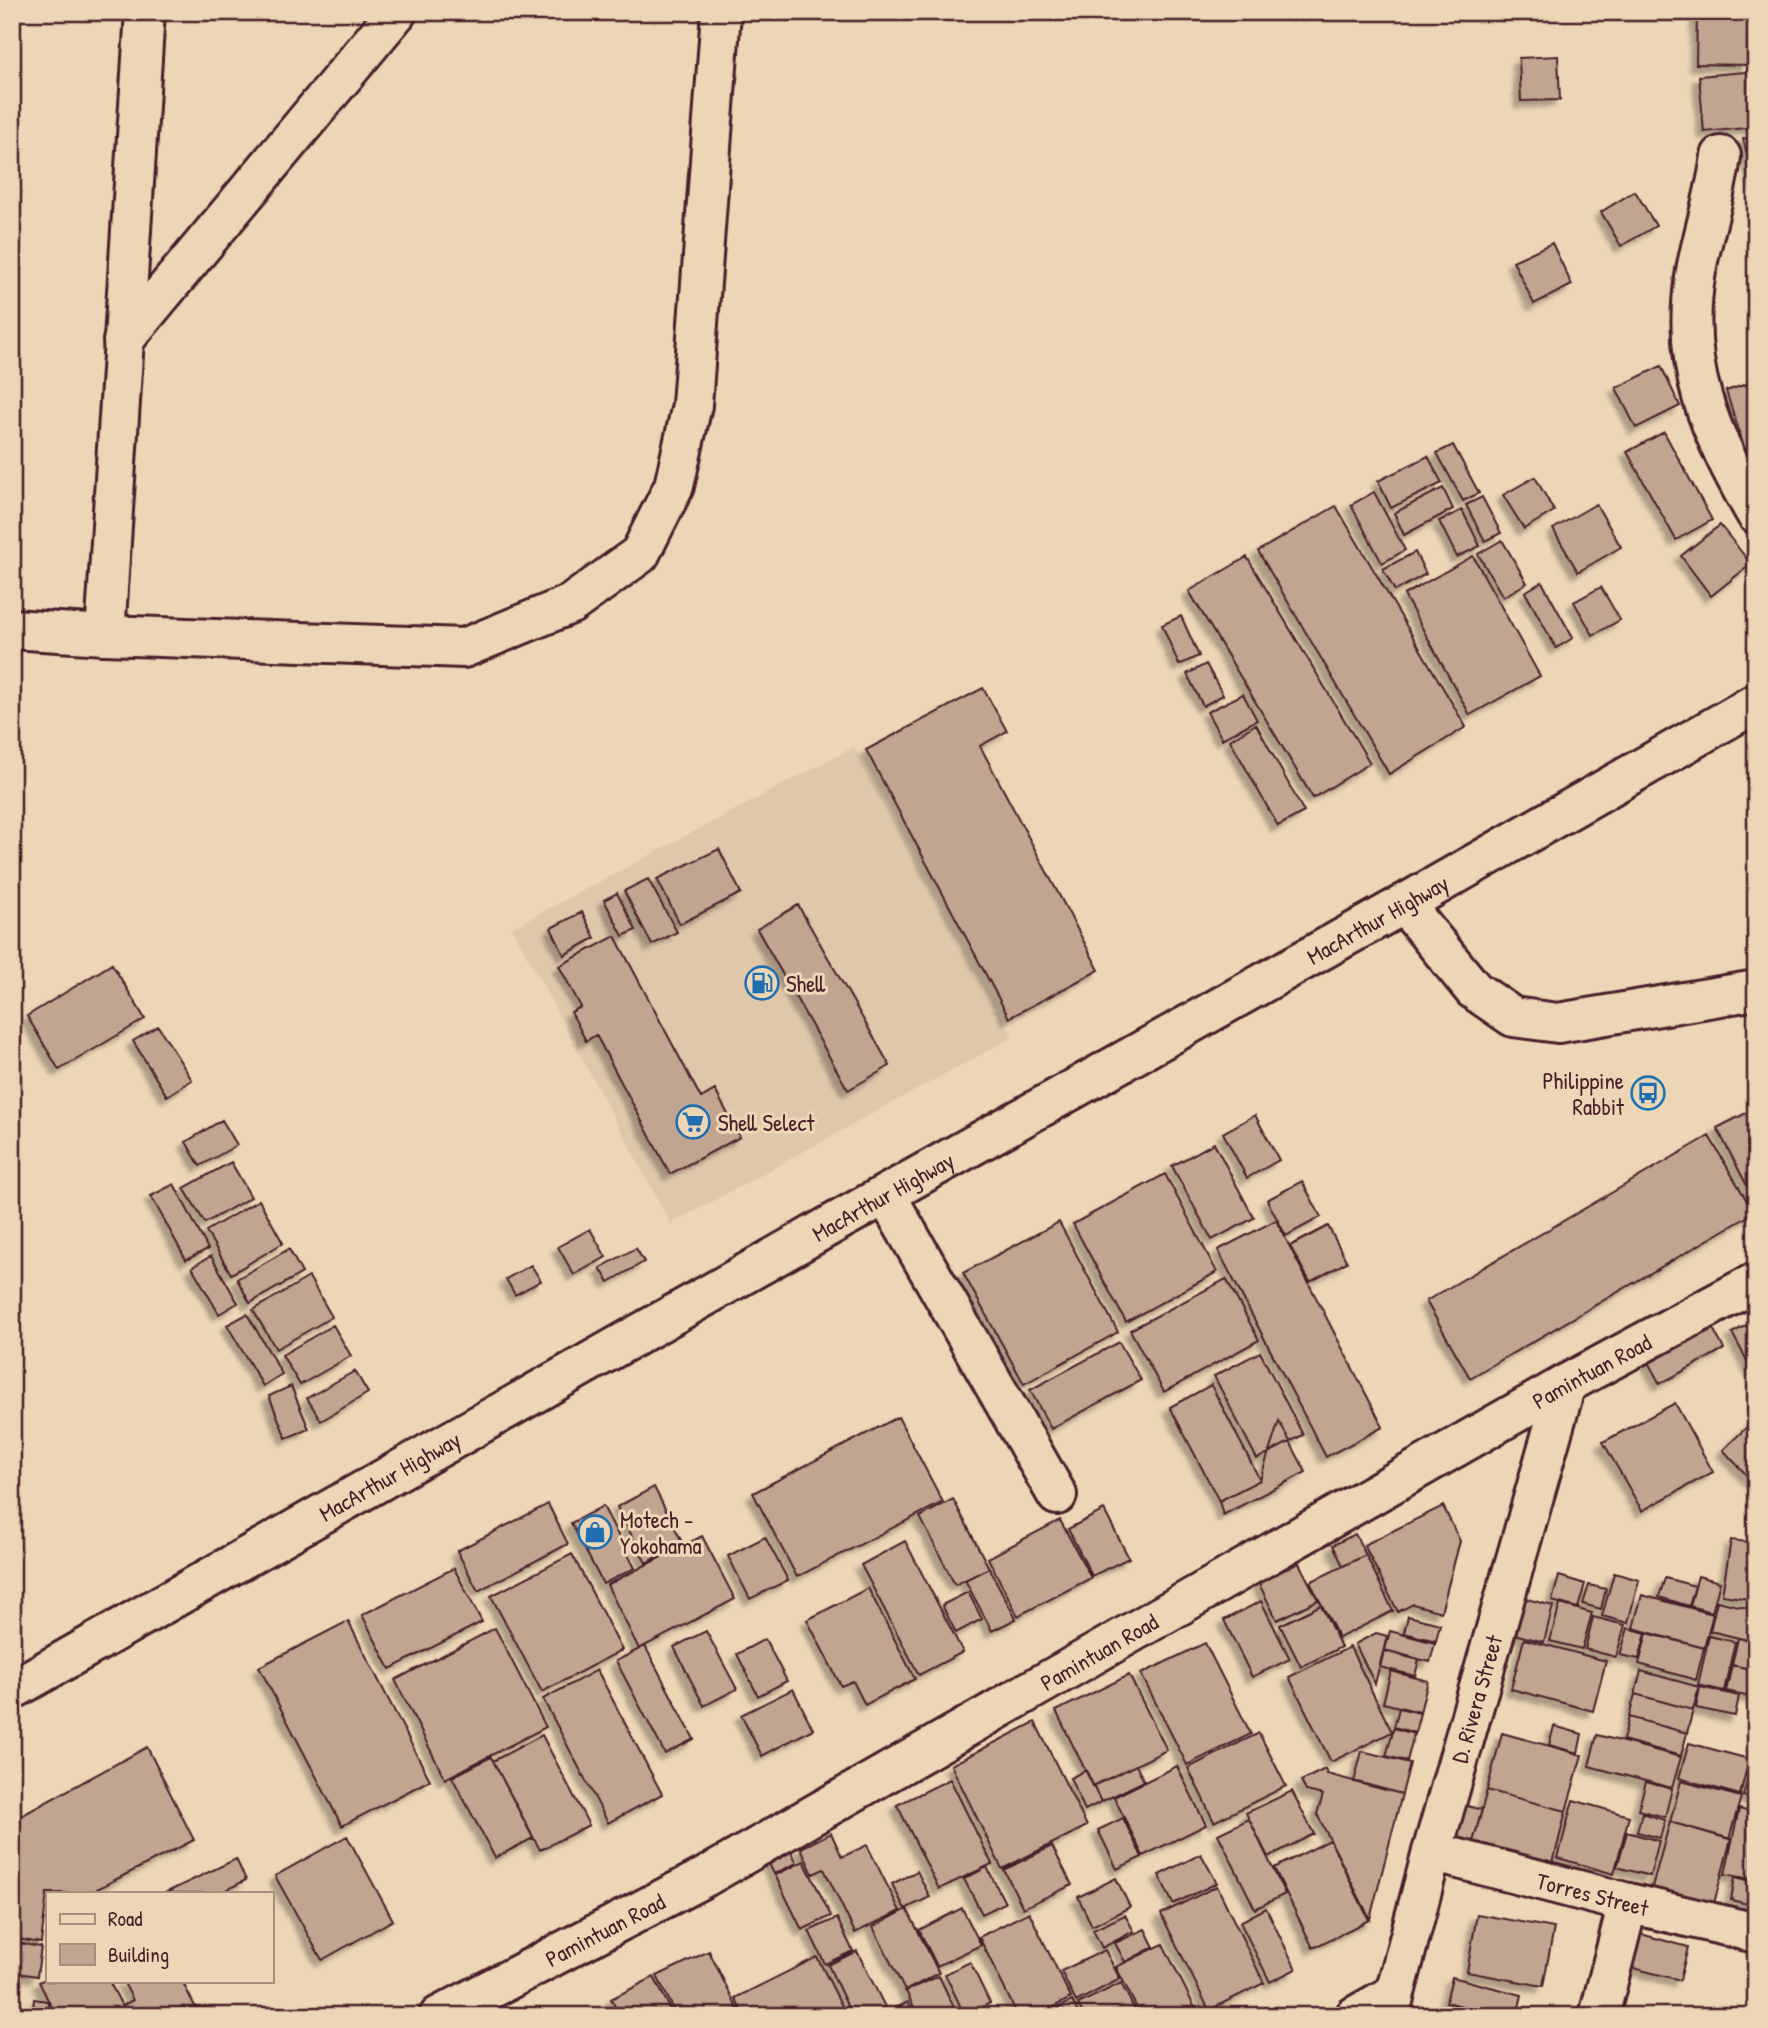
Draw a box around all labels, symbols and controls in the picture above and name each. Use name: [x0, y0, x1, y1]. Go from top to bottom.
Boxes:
street label: MacArthur Highway: [1301, 866, 1454, 971]
fuel station icon: Shell: [743, 964, 781, 1002]
place label: Shell: [786, 968, 826, 999]
place label: Philippine Rabbit: [1542, 1065, 1625, 1122]
bus stop icon: Philippine Rabbit: [1629, 1074, 1667, 1112]
supermarket icon: Shell Select: [674, 1103, 712, 1141]
place label: Shell Select: [718, 1107, 815, 1138]
street label: MacArthur Highway: [806, 1144, 959, 1248]
street label: Pamintuan Road: [1526, 1326, 1656, 1416]
street label: MacArthur Highway: [313, 1423, 466, 1528]
place label: Motech - Yokohama: [620, 1504, 702, 1561]
shop icon: Motech - Yokohama: [576, 1513, 614, 1551]
street label: Pamintuan Road: [1034, 1605, 1163, 1697]
street label: D. Rivera Street: [1443, 1630, 1509, 1766]
street label: Torres Street: [1533, 1864, 1653, 1923]
street label: Pamintuan Road: [540, 1885, 670, 1973]
legend: [46, 1892, 273, 1982]
text: Road: [108, 1904, 142, 1933]
text: Building: [108, 1940, 169, 1969]

